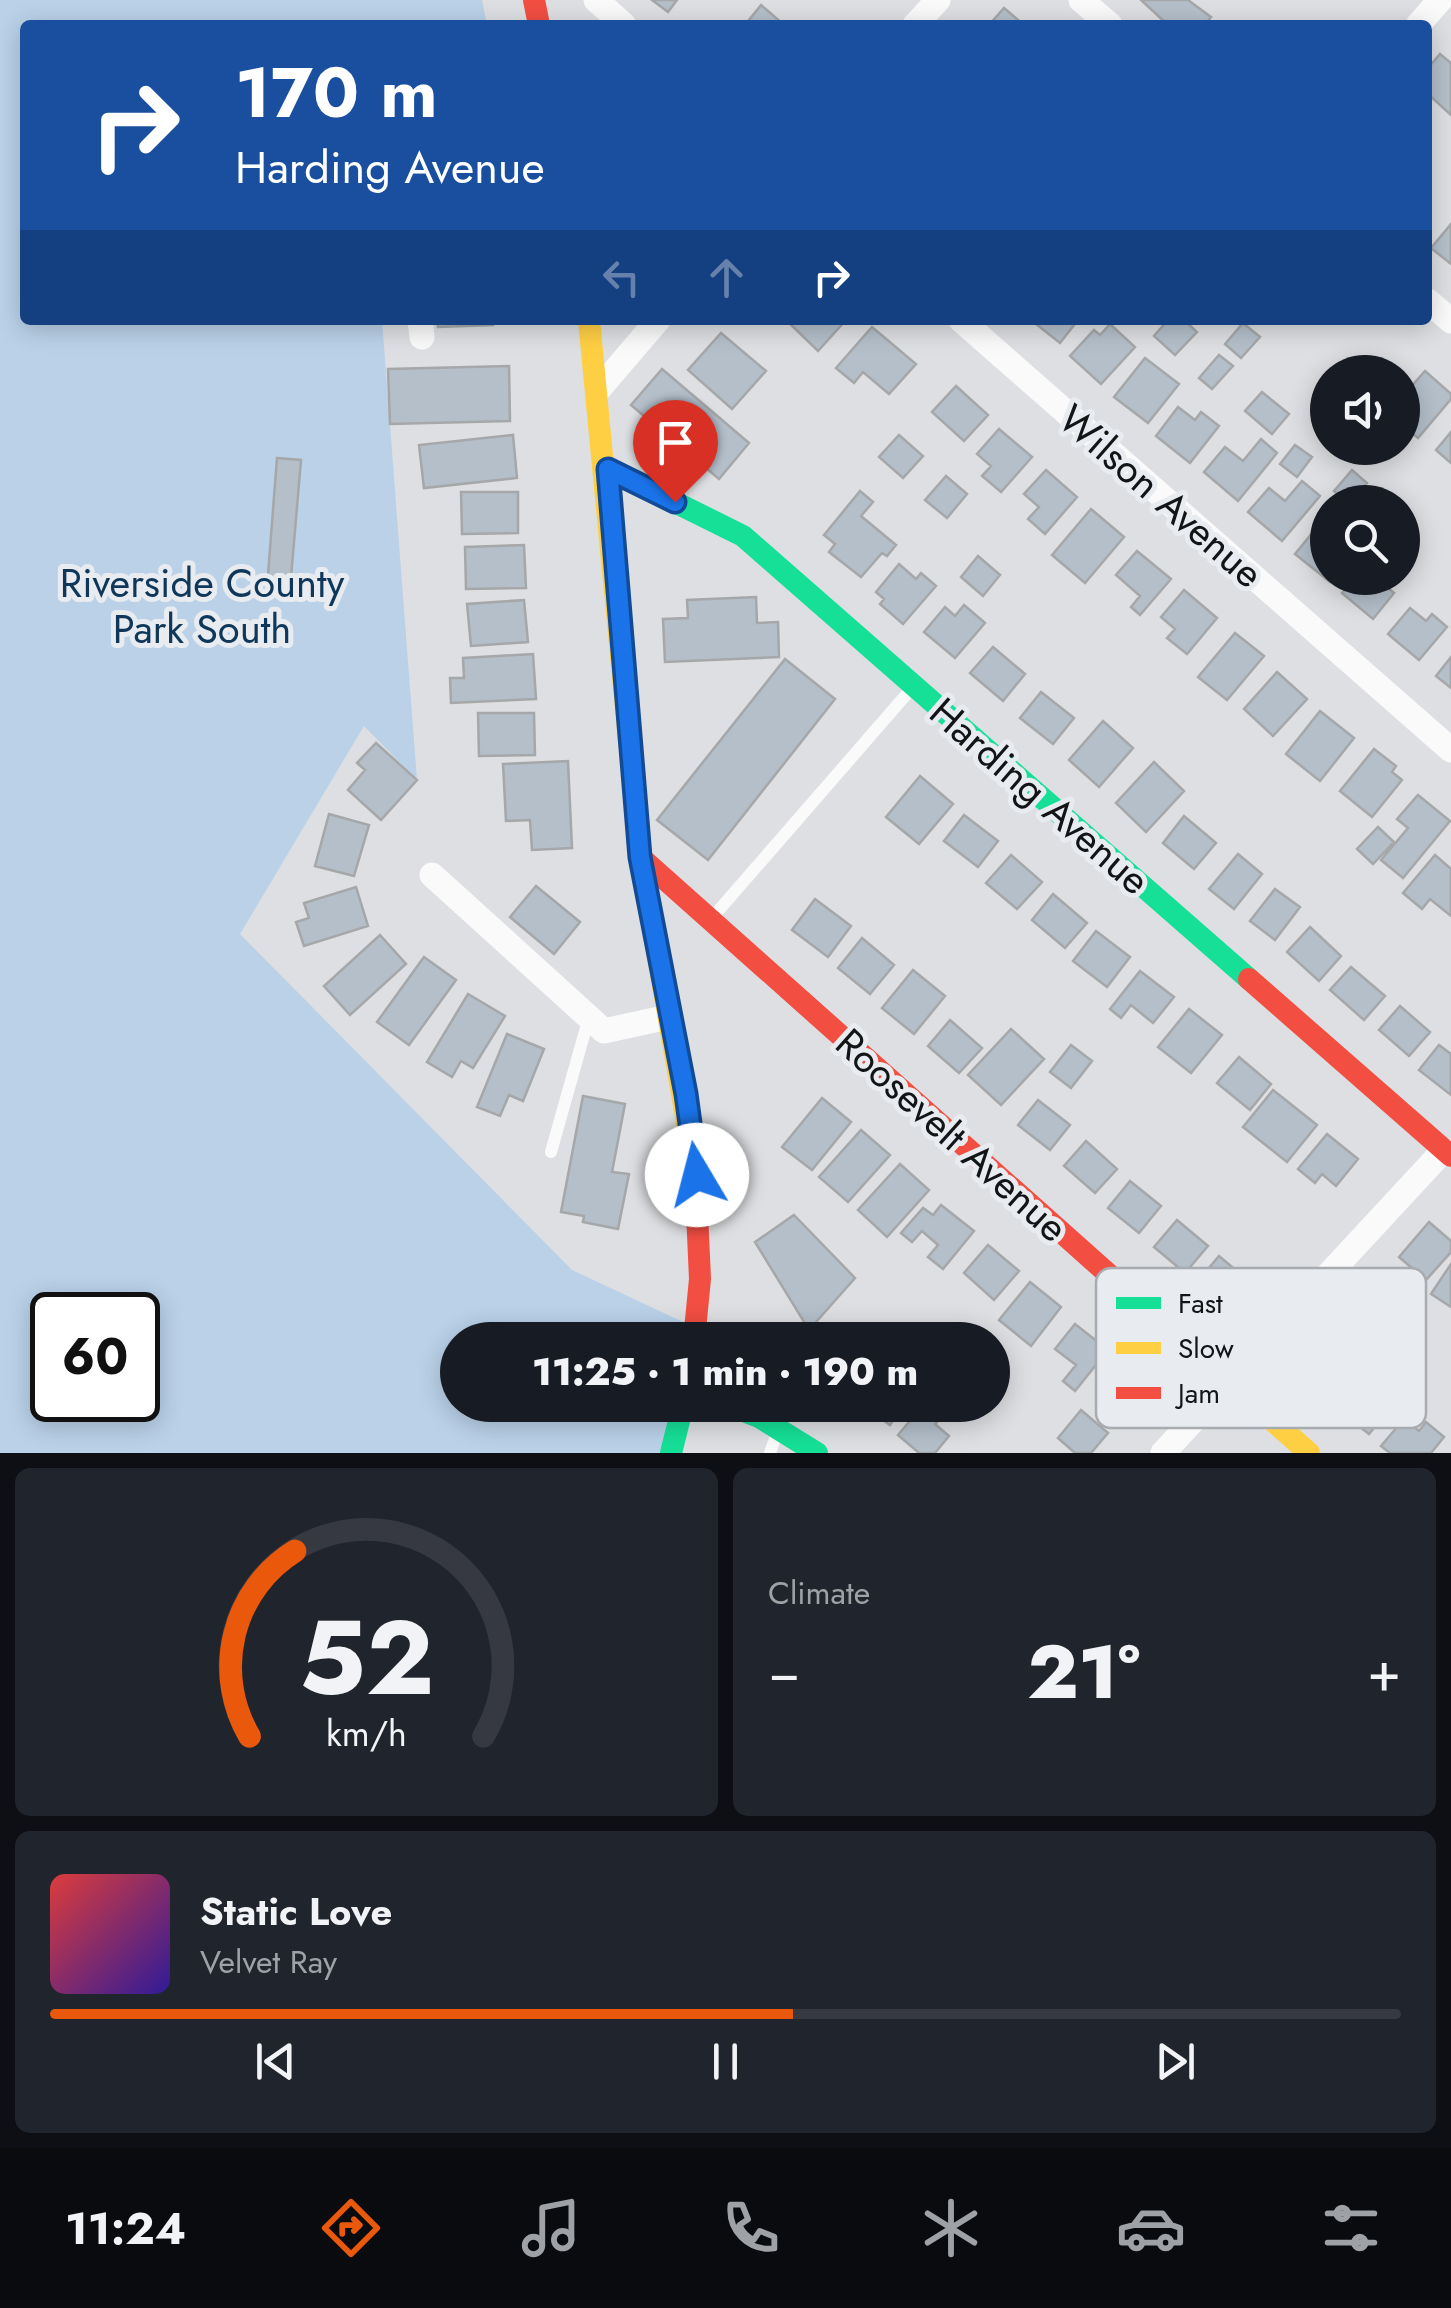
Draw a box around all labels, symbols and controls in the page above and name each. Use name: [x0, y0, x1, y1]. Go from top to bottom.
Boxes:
text: 170 m: [235, 42, 438, 143]
icon: right: [70, 60, 200, 190]
text: Harding Avenue: [235, 135, 545, 200]
icon: left: [594, 250, 649, 305]
icon: ahead: [699, 250, 754, 305]
icon: right: [804, 250, 859, 305]
map controls: [1310, 355, 1420, 595]
button: sound: [1310, 355, 1420, 465]
street label: Wilson Avenue: [1046, 391, 1276, 601]
pin: [633, 400, 718, 503]
icon: arrive: [648, 415, 703, 470]
button: search: [1310, 485, 1420, 595]
park label: Riverside County Park South: [60, 554, 345, 658]
street label: Harding Avenue: [917, 684, 1163, 908]
street label: Roosevelt Avenue: [823, 1015, 1081, 1255]
position arrow: [645, 1123, 749, 1227]
legend: [1096, 1268, 1426, 1428]
text: Fast: [1178, 1283, 1223, 1324]
speed limit sign: 60: [30, 1292, 160, 1422]
text: Slow: [1178, 1328, 1234, 1369]
text: 11:25 · 1 min · 190 m: [532, 1344, 918, 1399]
text: Jam: [1174, 1373, 1220, 1414]
text: Climate: [768, 1570, 870, 1616]
text: 52: [299, 1583, 434, 1733]
text: 21°: [1027, 1618, 1140, 1726]
text: −: [768, 1632, 800, 1712]
text: +: [1367, 1632, 1401, 1712]
text: km/h: [326, 1708, 407, 1759]
text: Static Love: [200, 1884, 392, 1939]
text: Velvet Ray: [200, 1939, 337, 1985]
icon: previous: [248, 2034, 303, 2089]
icon: pause: [698, 2034, 753, 2089]
icon: next: [1148, 2034, 1203, 2089]
icon: directions: [316, 2193, 386, 2263]
icon: music: [516, 2193, 586, 2263]
icon: phone: [716, 2193, 786, 2263]
icon: climate: [916, 2193, 986, 2263]
icon: car: [1116, 2193, 1186, 2263]
icon: filters: [1316, 2193, 1386, 2263]
text: 11:24: [65, 2196, 186, 2261]

